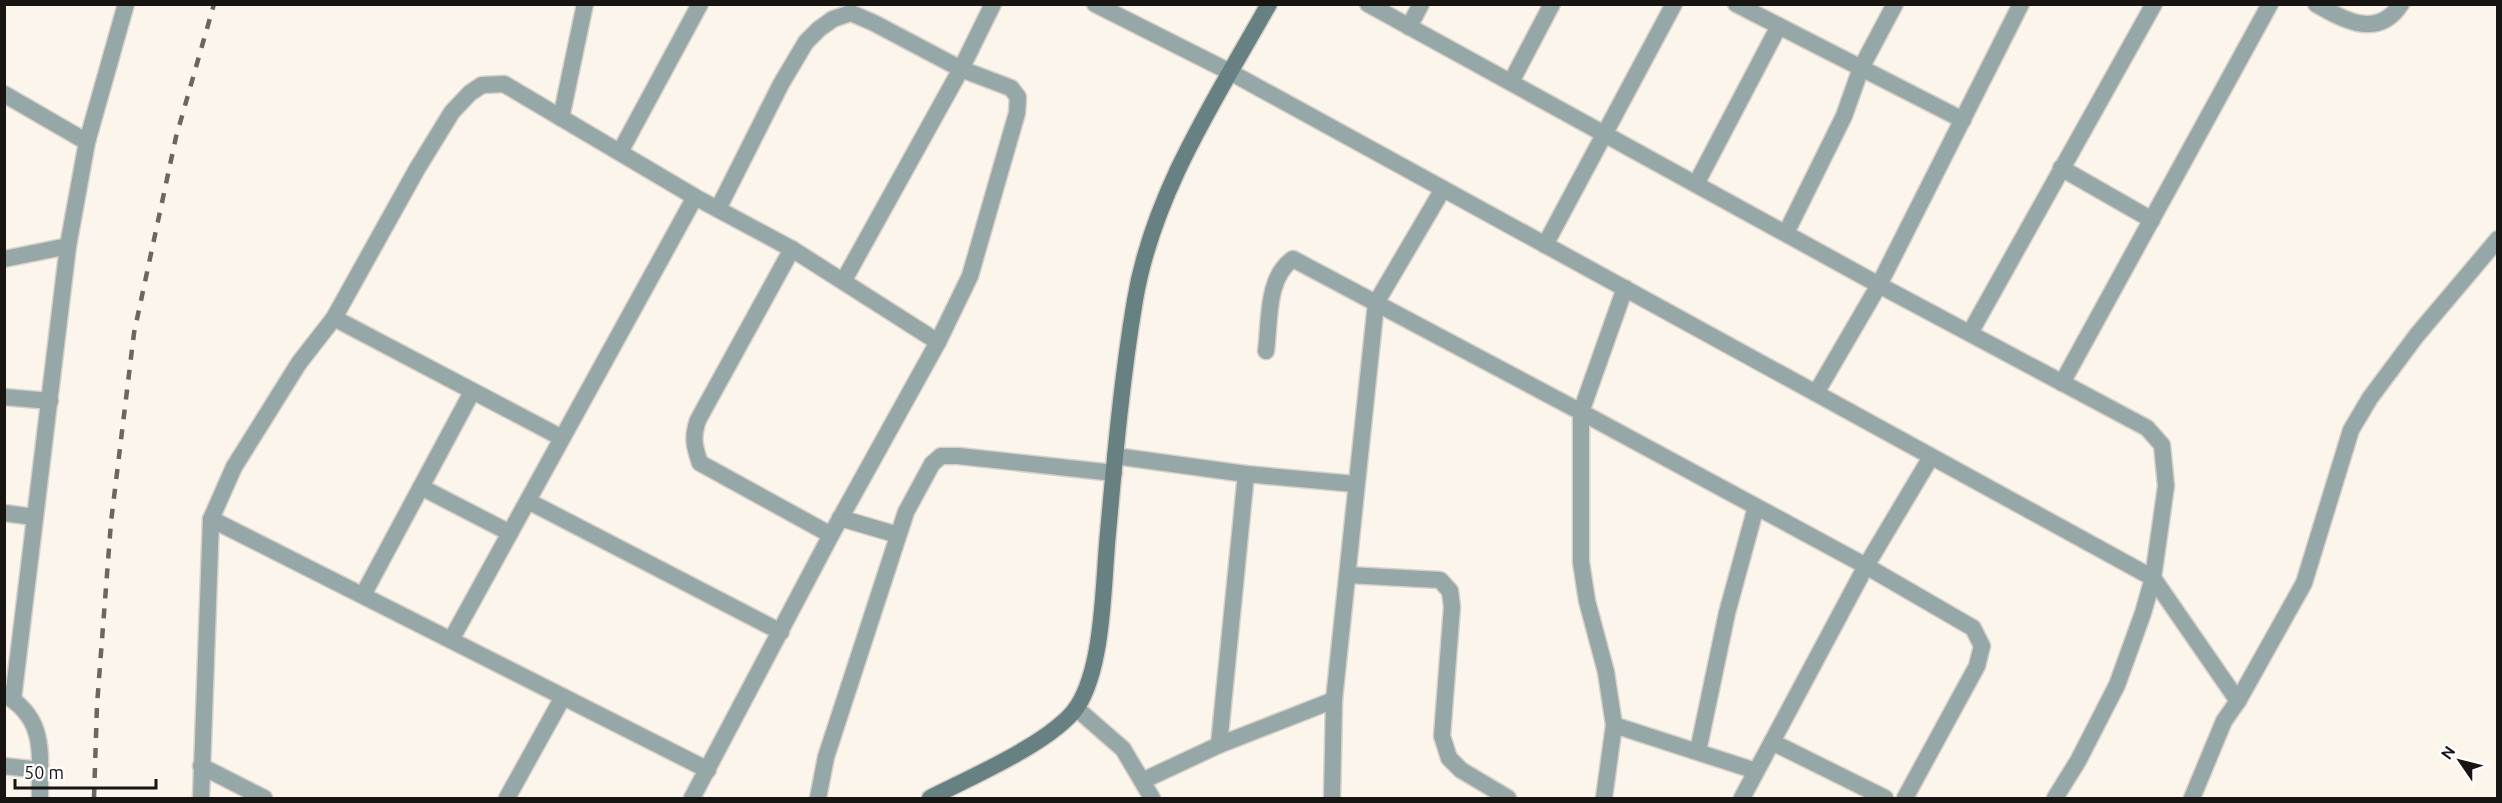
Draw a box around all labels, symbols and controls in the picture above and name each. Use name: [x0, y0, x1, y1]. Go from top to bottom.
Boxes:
north arrow: [2430, 731, 2490, 791]
text: N: [2437, 742, 2459, 762]
scale bar: [15, 752, 156, 790]
text: 50 m: [24, 762, 64, 782]

